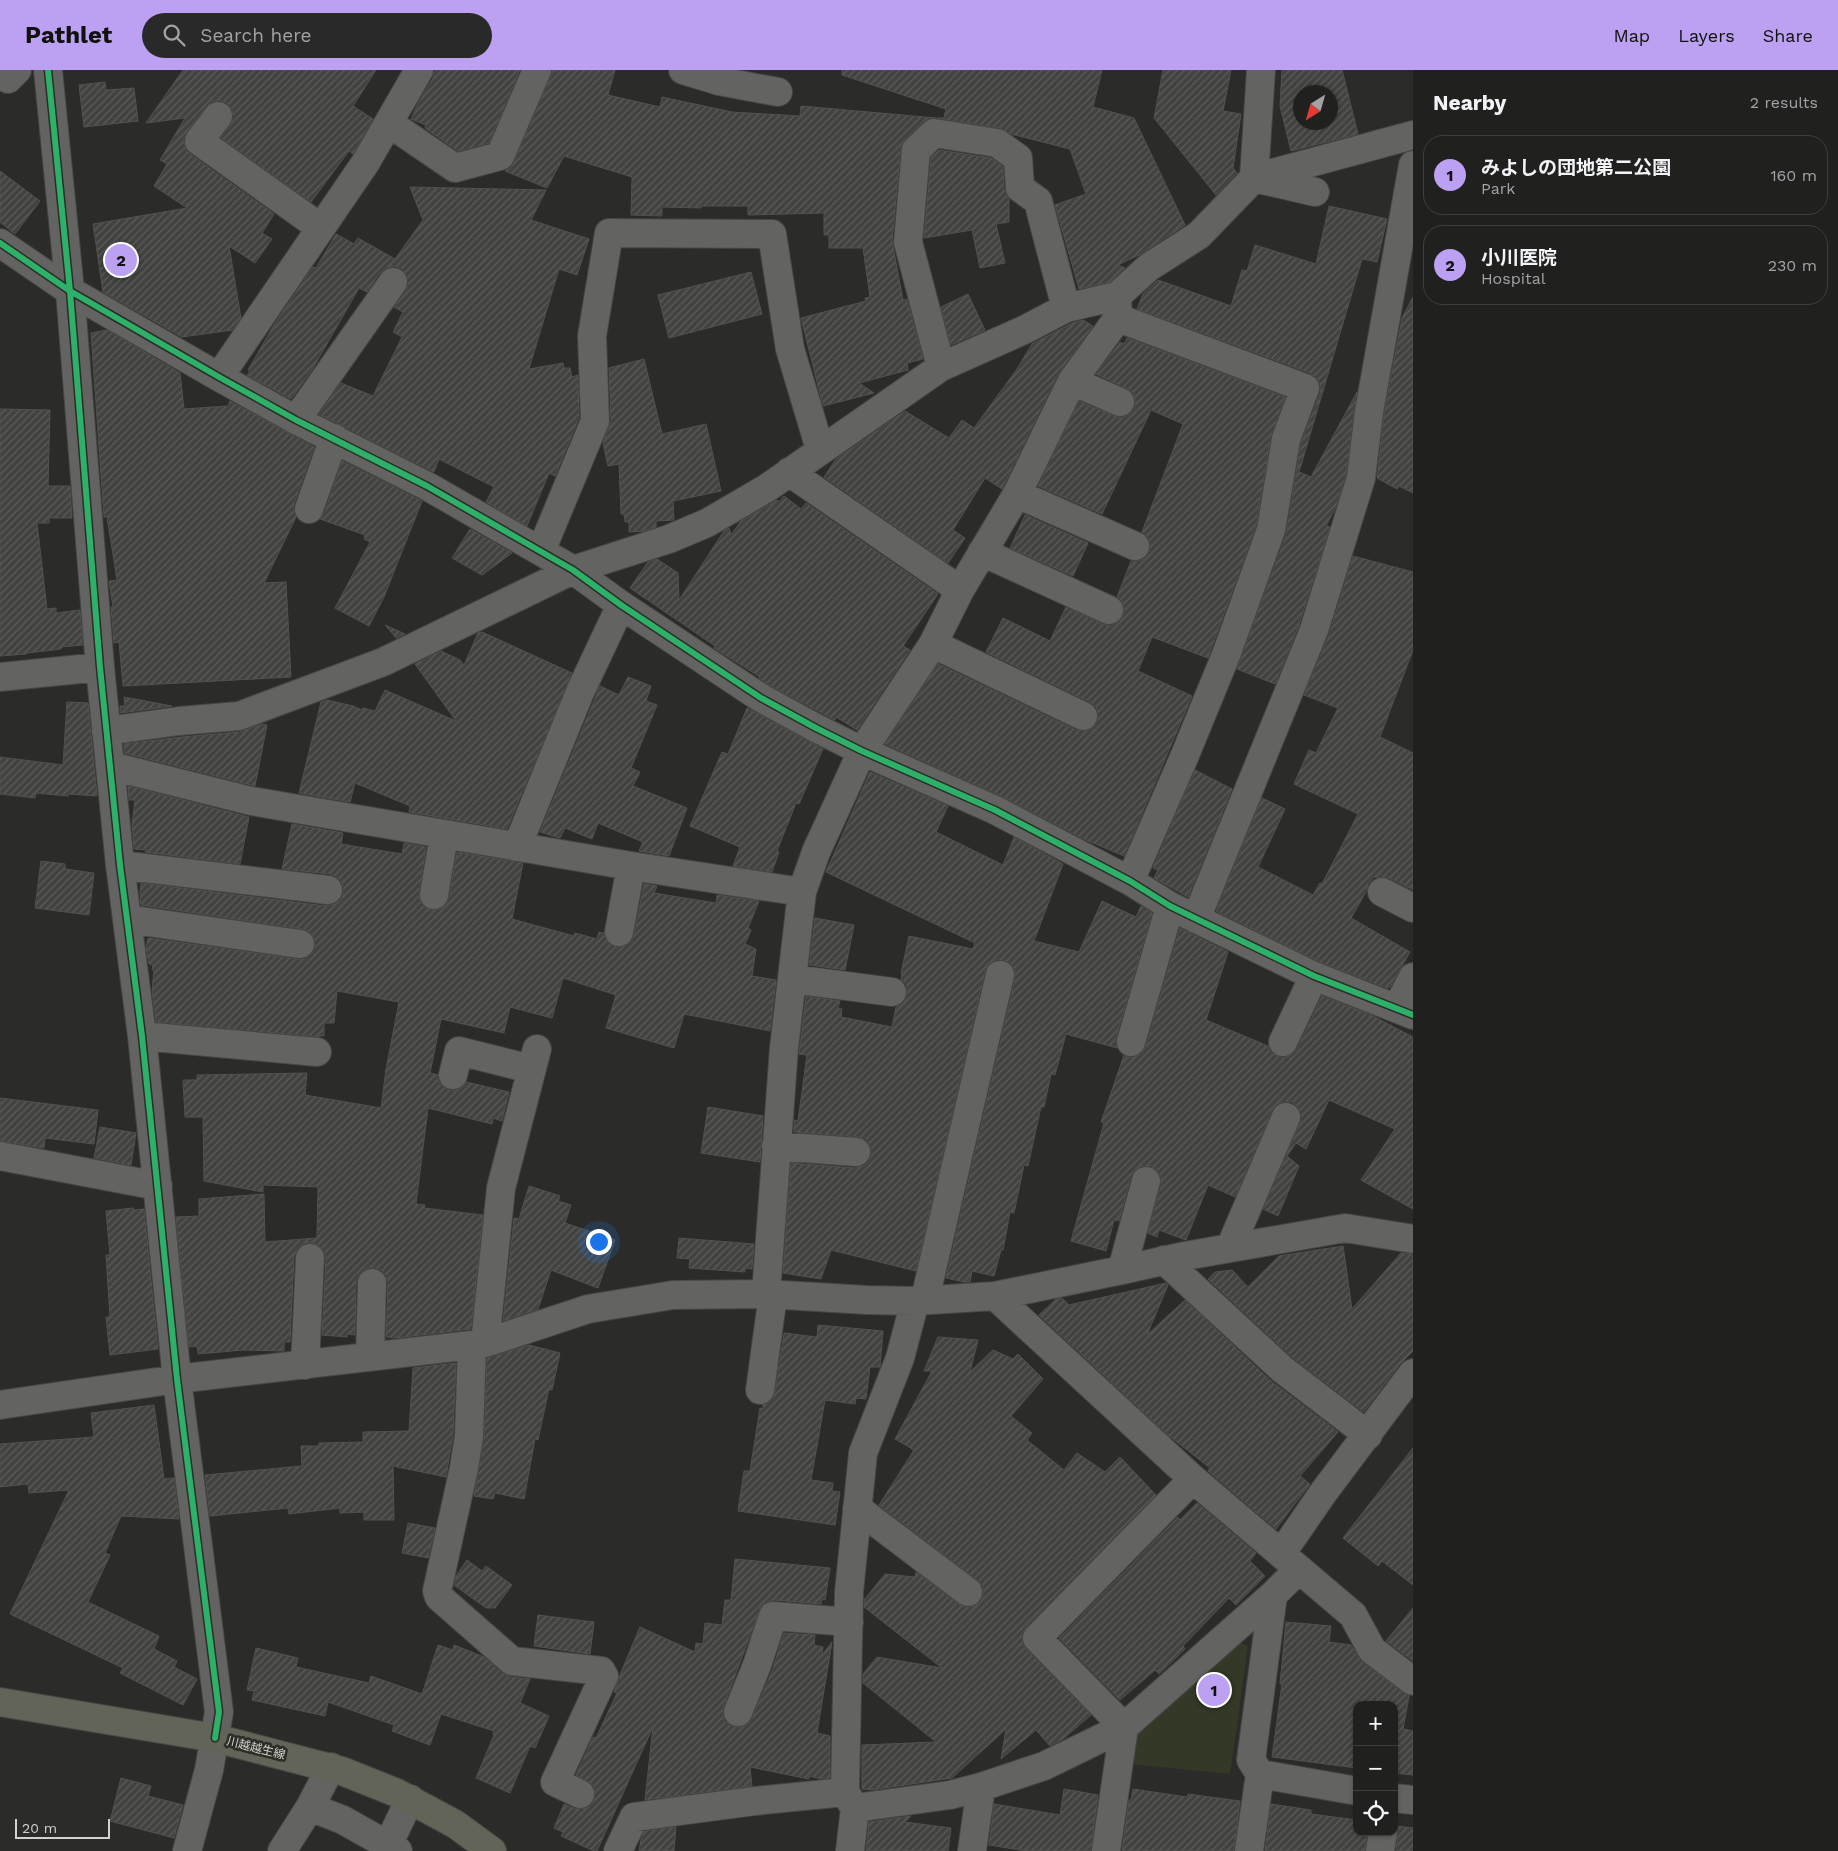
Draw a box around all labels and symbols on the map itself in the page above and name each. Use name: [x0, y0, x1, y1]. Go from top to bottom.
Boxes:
north arrow: [1293, 85, 1338, 130]
pin: 2: [105, 241, 137, 279]
your location: [586, 1229, 612, 1255]
pin: 1: [1198, 1671, 1230, 1709]
street label: 川越越生線: [225, 1734, 287, 1762]
scale bar: [15, 1816, 110, 1839]

